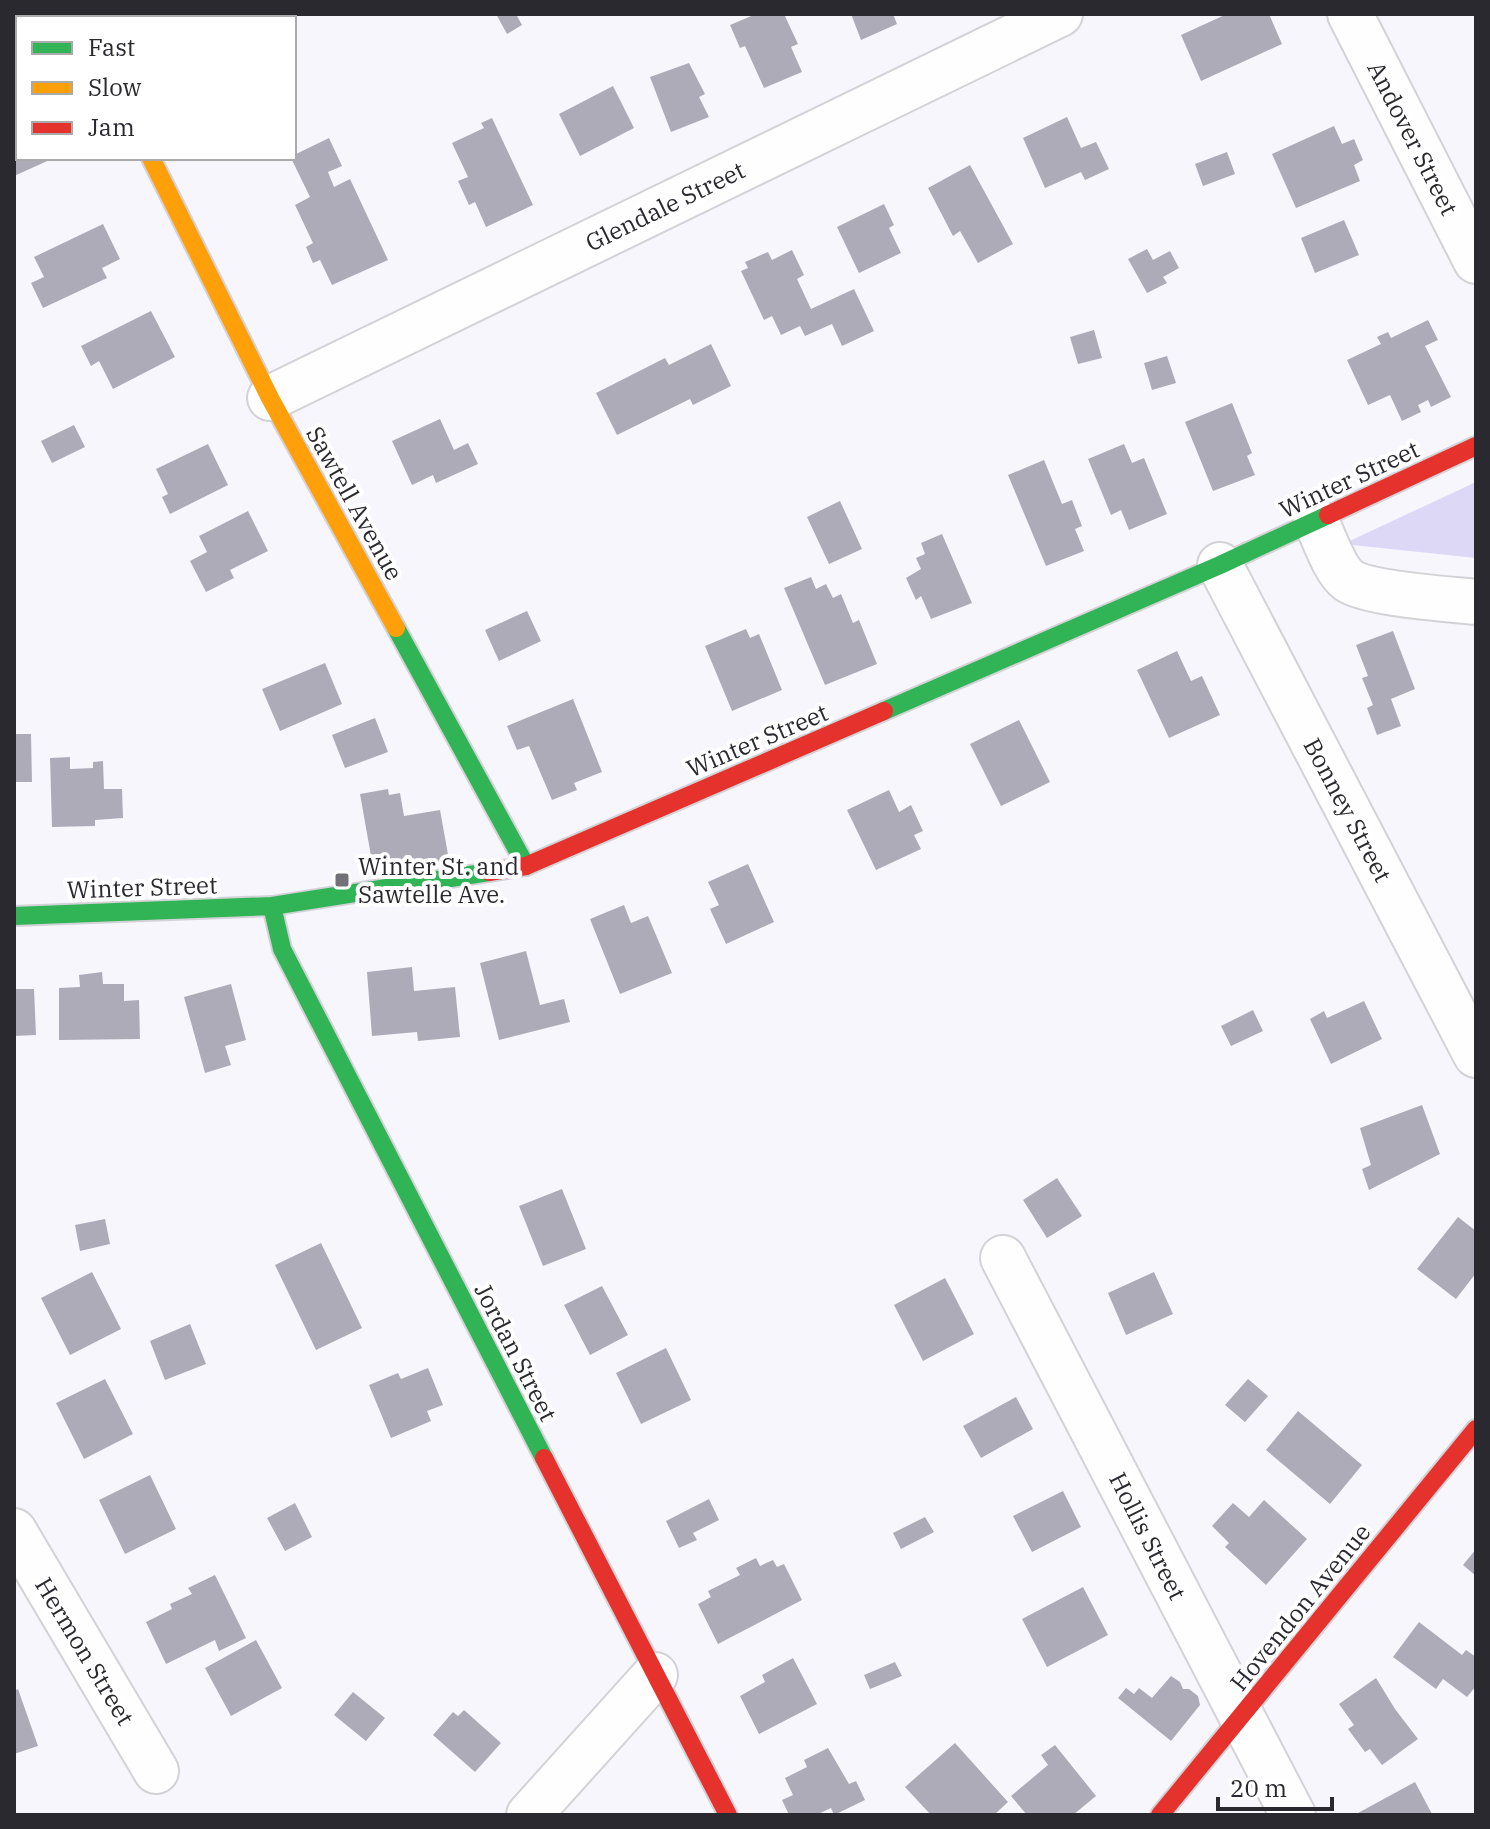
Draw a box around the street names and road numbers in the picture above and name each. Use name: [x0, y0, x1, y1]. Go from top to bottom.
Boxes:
street label: Andover Street: [1360, 56, 1466, 220]
street label: Glendale Street: [580, 154, 750, 258]
street label: Sawtell Avenue: [299, 420, 411, 586]
street label: Winter Street: [1274, 433, 1424, 525]
street label: Winter Street: [681, 696, 833, 784]
street label: Bonney Street: [1297, 732, 1399, 888]
street label: Winter Street: [66, 868, 218, 906]
street label: Jordan Street: [467, 1277, 565, 1427]
street label: Hollis Street: [1102, 1467, 1194, 1605]
street label: Hovendon Avenue: [1223, 1517, 1377, 1697]
street label: Hermon Street: [28, 1571, 142, 1731]

